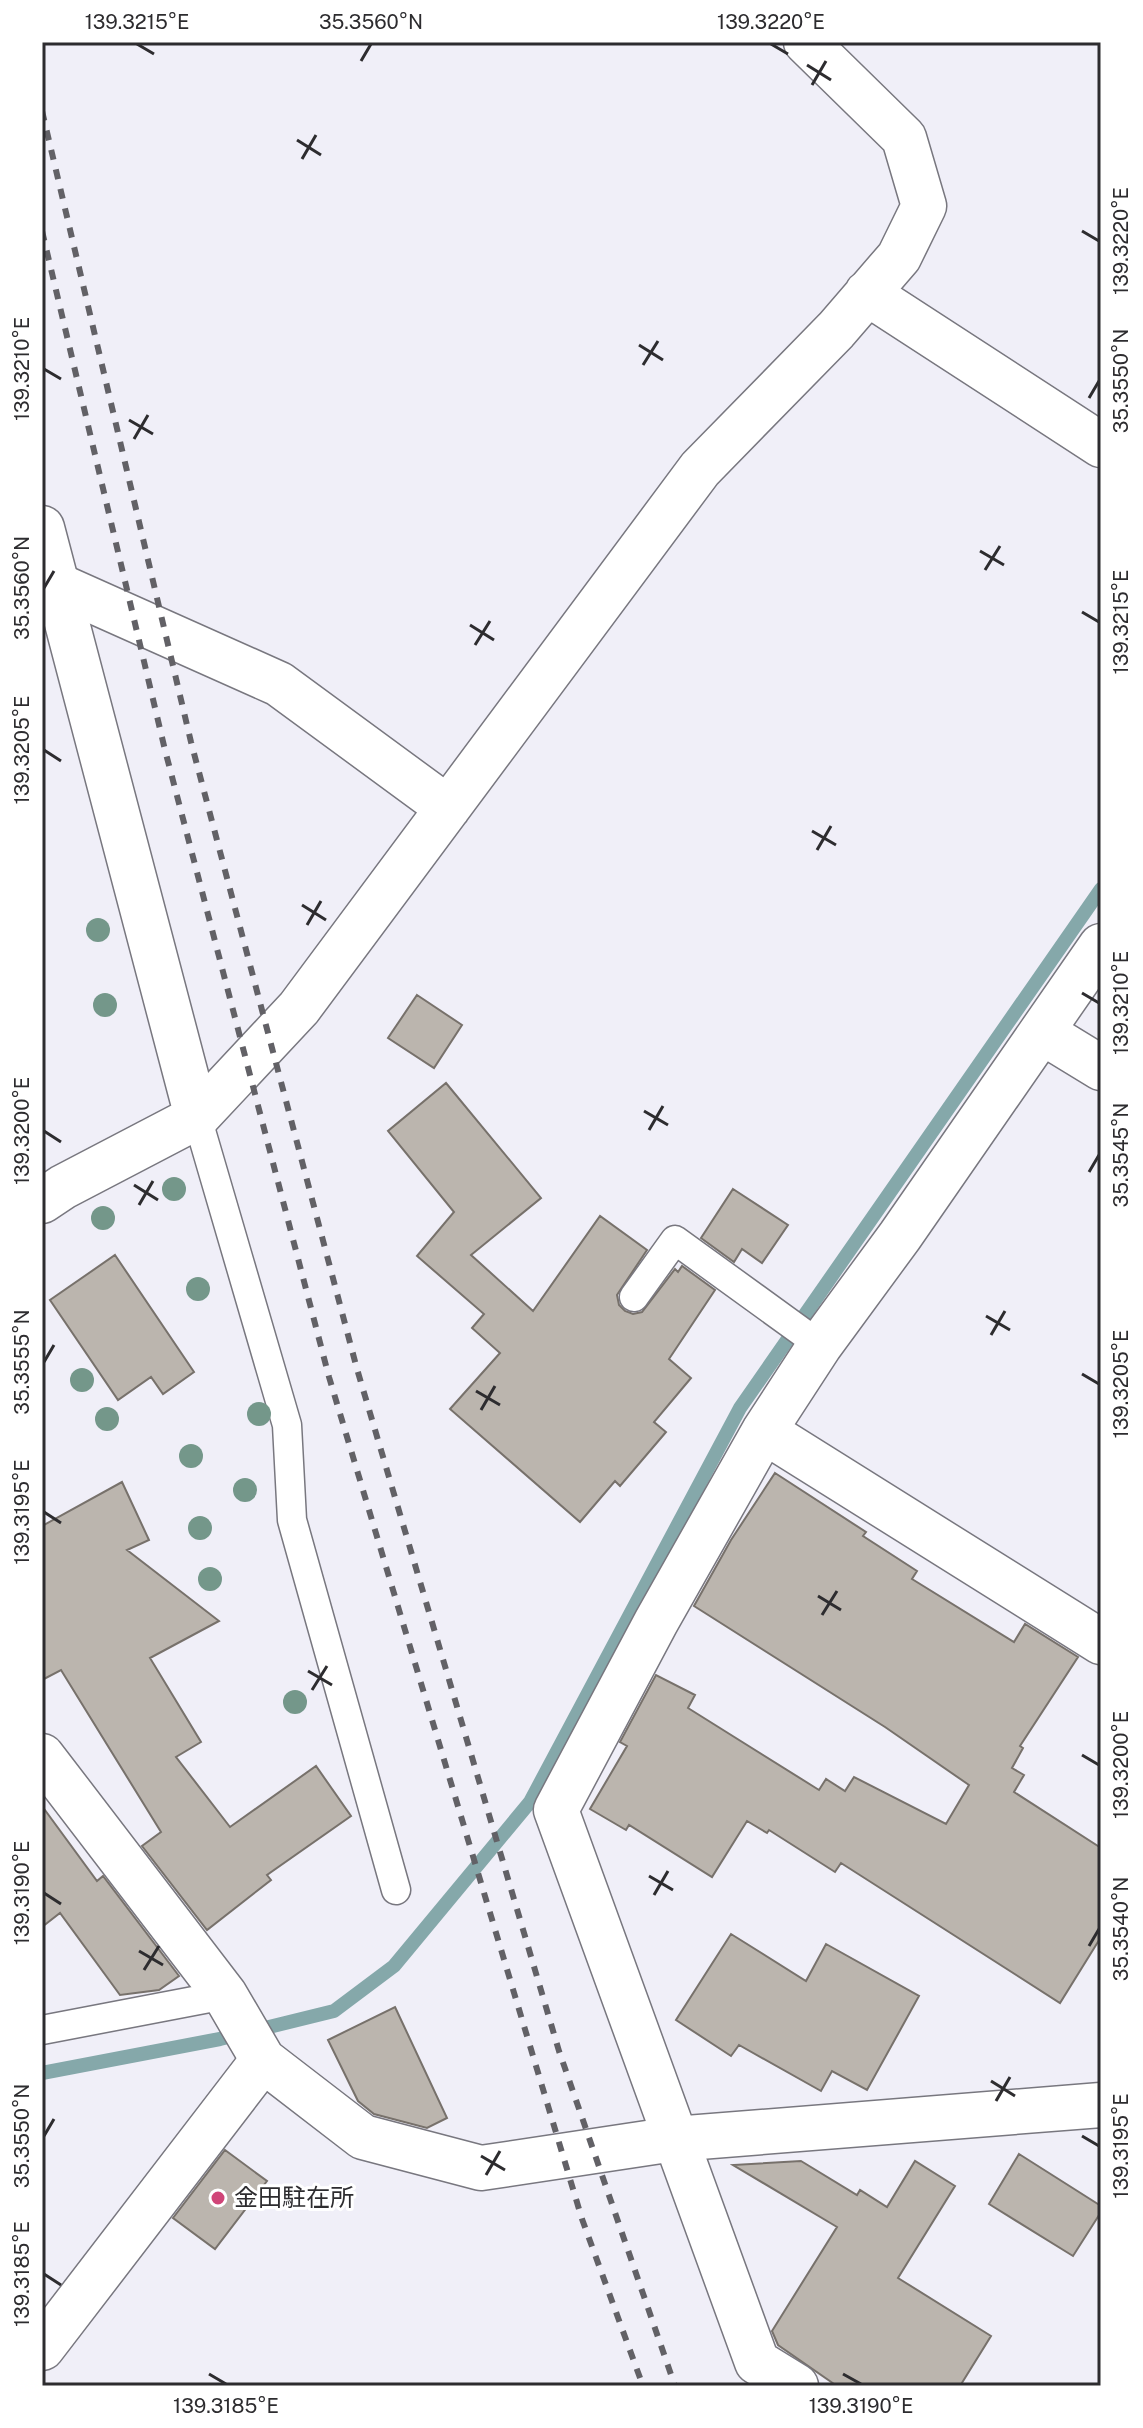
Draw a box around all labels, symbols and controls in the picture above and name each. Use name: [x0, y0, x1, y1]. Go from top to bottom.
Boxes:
text: 139.3215°E: [85, 10, 189, 34]
text: 35.3560°N: [319, 10, 423, 34]
text: 139.3220°E: [717, 10, 825, 34]
text: 139.3220°E: [1109, 187, 1133, 295]
text: 139.3210°E: [10, 317, 34, 421]
text: 35.3550°N: [1109, 329, 1133, 433]
text: 35.3560°N: [10, 536, 34, 640]
text: 139.3215°E: [1109, 570, 1133, 674]
text: 139.3205°E: [10, 696, 34, 804]
text: 139.3210°E: [1109, 951, 1133, 1055]
text: 139.3200°E: [10, 1077, 34, 1185]
text: 35.3545°N: [1109, 1103, 1133, 1207]
text: 35.3555°N: [10, 1309, 34, 1415]
text: 139.3205°E: [1109, 1330, 1133, 1438]
text: 139.3195°E: [10, 1459, 34, 1565]
text: 139.3200°E: [1109, 1711, 1133, 1819]
text: 139.3190°E: [10, 1841, 34, 1945]
text: 35.3540°N: [1109, 1877, 1133, 1981]
text: 35.3550°N: [10, 2084, 34, 2188]
text: 139.3195°E: [1109, 2093, 1133, 2199]
place label: 金田駐在所: [234, 2183, 354, 2211]
marker: 金田駐在所: [209, 2189, 227, 2207]
text: 139.3185°E: [10, 2221, 34, 2327]
text: 139.3185°E: [173, 2394, 279, 2418]
text: 139.3190°E: [809, 2394, 913, 2418]

